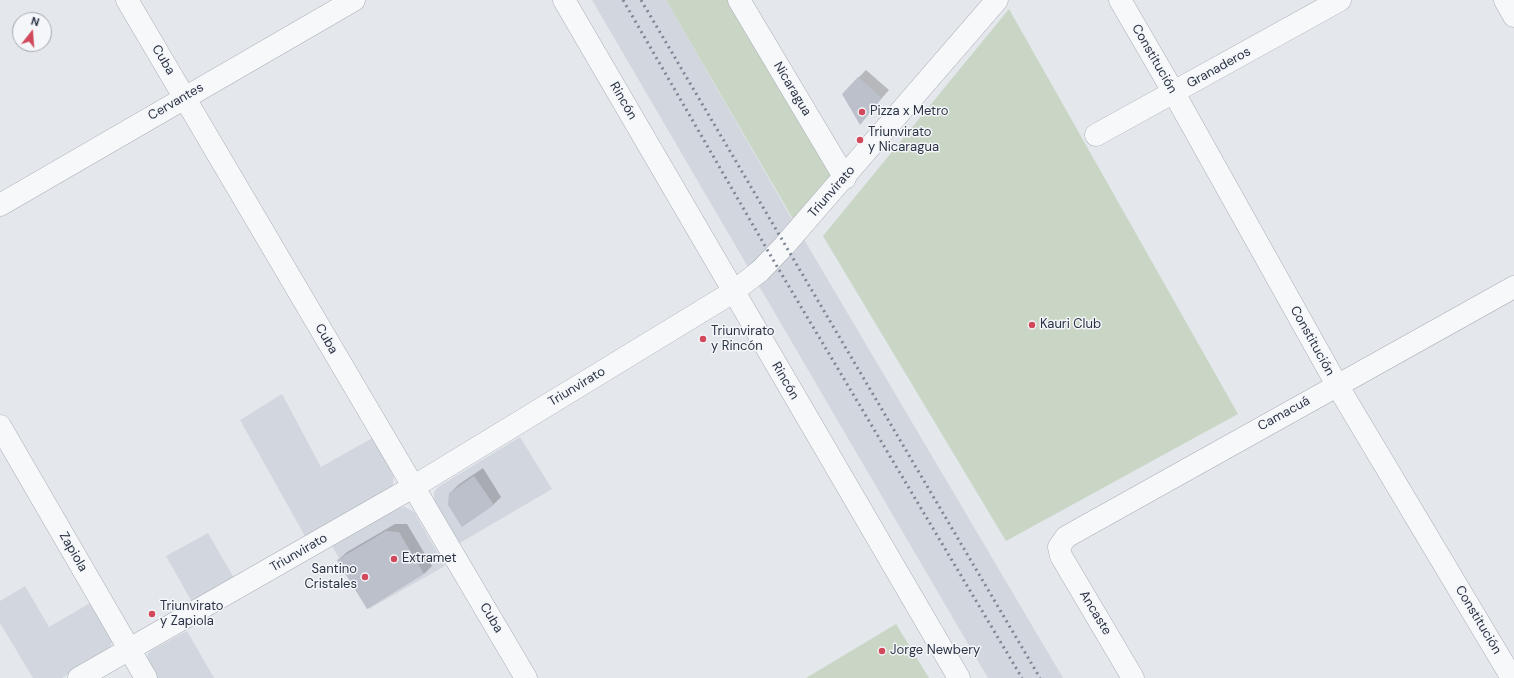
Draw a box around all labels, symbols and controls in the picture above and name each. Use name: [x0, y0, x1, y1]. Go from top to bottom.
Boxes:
north arrow: [12, 12, 52, 52]
text: N: [29, 14, 41, 29]
street label: Constitución: [1128, 22, 1180, 96]
street label: Cuba: [148, 42, 178, 78]
street label: Granaderos: [1184, 44, 1254, 92]
street label: Nicaragua: [770, 59, 814, 119]
street label: Rincón: [606, 79, 640, 123]
street label: Cervantes: [146, 80, 206, 124]
place label: Pizza x Metro: [870, 104, 948, 120]
marker: Pizza x Metro: [857, 107, 867, 117]
place label: Triunvirato y Nicaragua: [868, 125, 939, 156]
marker: Triunvirato y Nicaragua: [855, 135, 865, 145]
street label: Triunvirato: [805, 163, 859, 221]
street label: Constitución: [1286, 303, 1338, 379]
place label: Kauri Club: [1040, 317, 1101, 333]
marker: Kauri Club: [1027, 320, 1037, 330]
street label: Cuba: [311, 321, 341, 357]
place label: Triunvirato y Rincón: [711, 324, 775, 355]
marker: Triunvirato y Rincón: [698, 334, 708, 344]
street label: Rincón: [768, 359, 802, 403]
street label: Triunvirato: [546, 364, 608, 410]
street label: Camacuá: [1255, 393, 1313, 435]
street label: Zapiola: [55, 529, 91, 575]
street label: Triunvirato: [268, 530, 330, 576]
place label: Extramet: [402, 551, 457, 567]
marker: Extramet: [389, 554, 399, 564]
place label: Santino Cristales: [305, 562, 357, 593]
marker: Santino Cristales: [360, 572, 370, 582]
street label: Constitución: [1451, 583, 1505, 657]
street label: Ancaste: [1076, 588, 1114, 638]
place label: Triunvirato y Zapiola: [160, 599, 224, 630]
street label: Cuba: [476, 600, 506, 636]
marker: Triunvirato y Zapiola: [147, 609, 157, 619]
place label: Jorge Newbery: [890, 643, 980, 659]
marker: Jorge Newbery: [877, 646, 887, 656]

